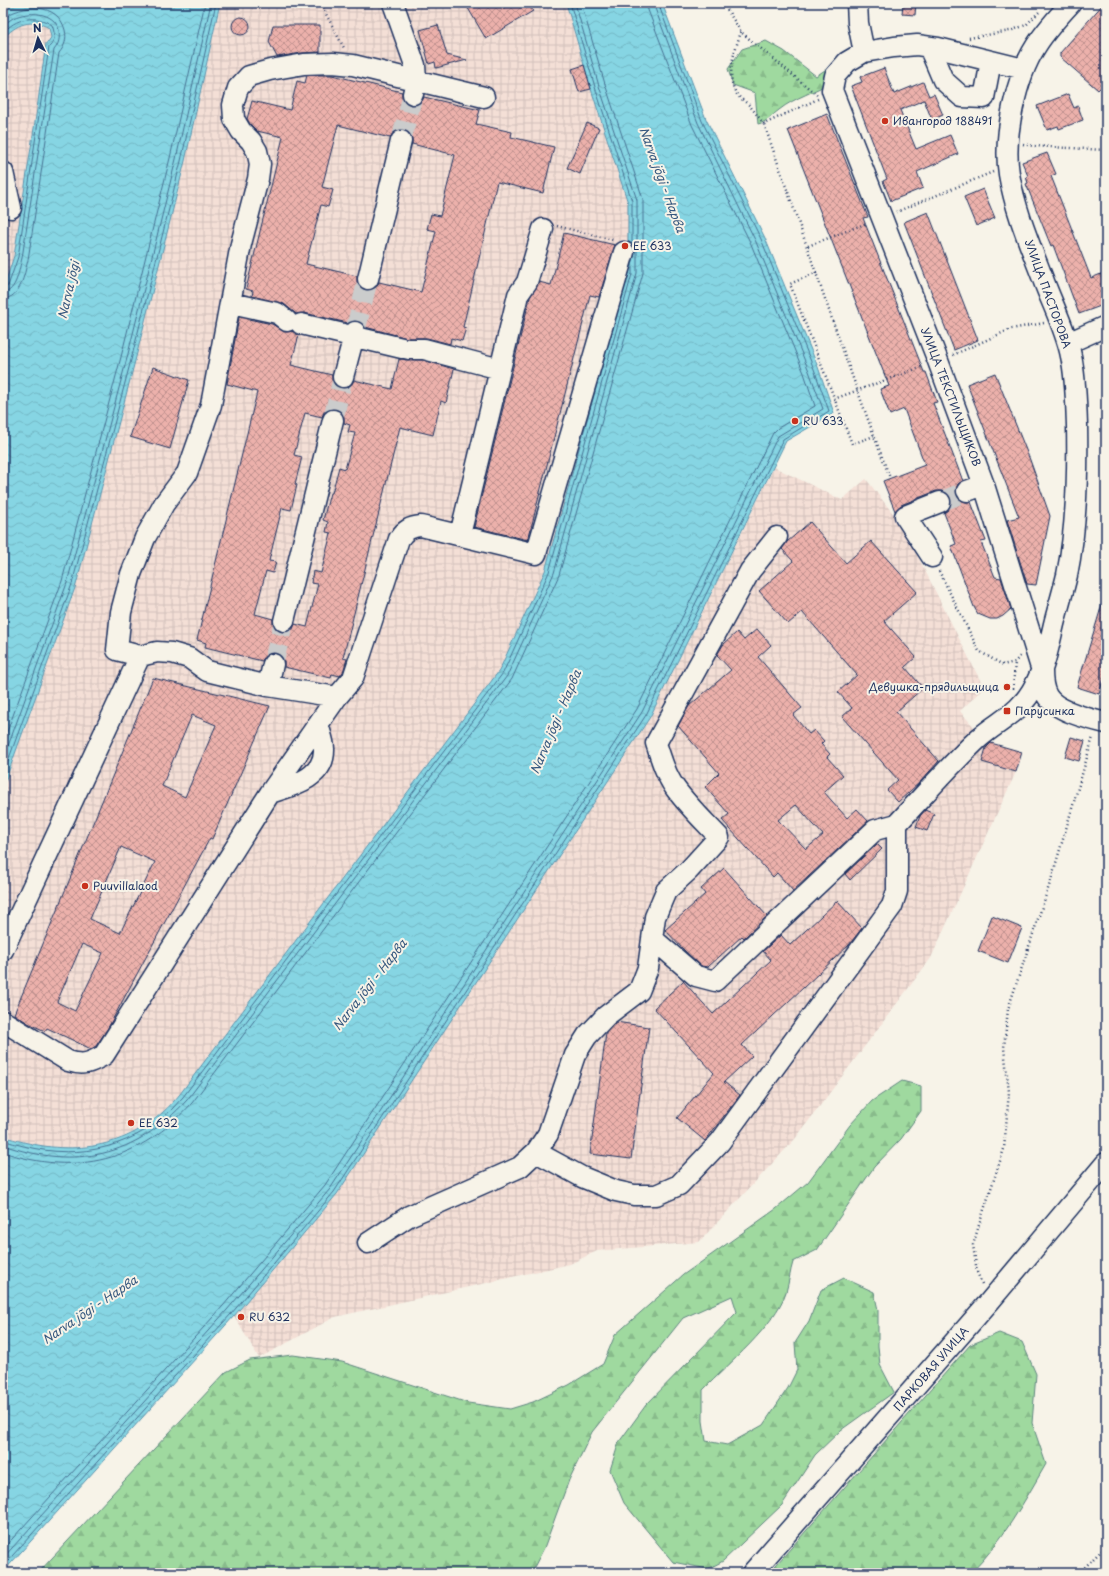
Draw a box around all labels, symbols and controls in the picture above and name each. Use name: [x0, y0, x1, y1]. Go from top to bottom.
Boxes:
north arrow: [18, 18, 58, 58]
text: N: [32, 19, 42, 36]
place label: Ивангород 188491: [893, 112, 992, 129]
marker: Ивангород 188491: [880, 116, 890, 126]
water label: Narva jõgi - Нарва: [635, 124, 691, 235]
place label: EE 633: [633, 237, 672, 254]
street label: УЛИЦА ПАСТОРОВА: [1021, 237, 1076, 351]
marker: EE 633: [620, 241, 630, 251]
water label: Narva jõgi: [53, 257, 84, 321]
street label: УЛИЦА ТЕКСТИЛЬЩИКОВ: [917, 325, 986, 469]
place label: RU 633: [803, 412, 844, 429]
marker: RU 633: [790, 416, 800, 426]
water label: Narva jõgi - Нарва: [525, 666, 585, 776]
place label: Девушка-прядильщица: [868, 678, 999, 695]
marker: Девушка-прядильщица: [1002, 682, 1012, 692]
place label: Парусинка: [1015, 702, 1075, 719]
marker: Парусинка: [1002, 706, 1012, 716]
place label: Puuvillalaod: [93, 877, 158, 894]
marker: Puuvillalaod: [80, 881, 90, 891]
water label: Narva jõgi - Нарва: [328, 935, 411, 1034]
place label: EE 632: [139, 1114, 178, 1131]
marker: EE 632: [126, 1118, 136, 1128]
water label: Narva jõgi - Нарва: [38, 1270, 141, 1348]
place label: RU 632: [249, 1308, 290, 1325]
marker: RU 632: [236, 1312, 246, 1322]
street label: ПАРКОВАЯ УЛИЦА: [889, 1322, 973, 1415]

